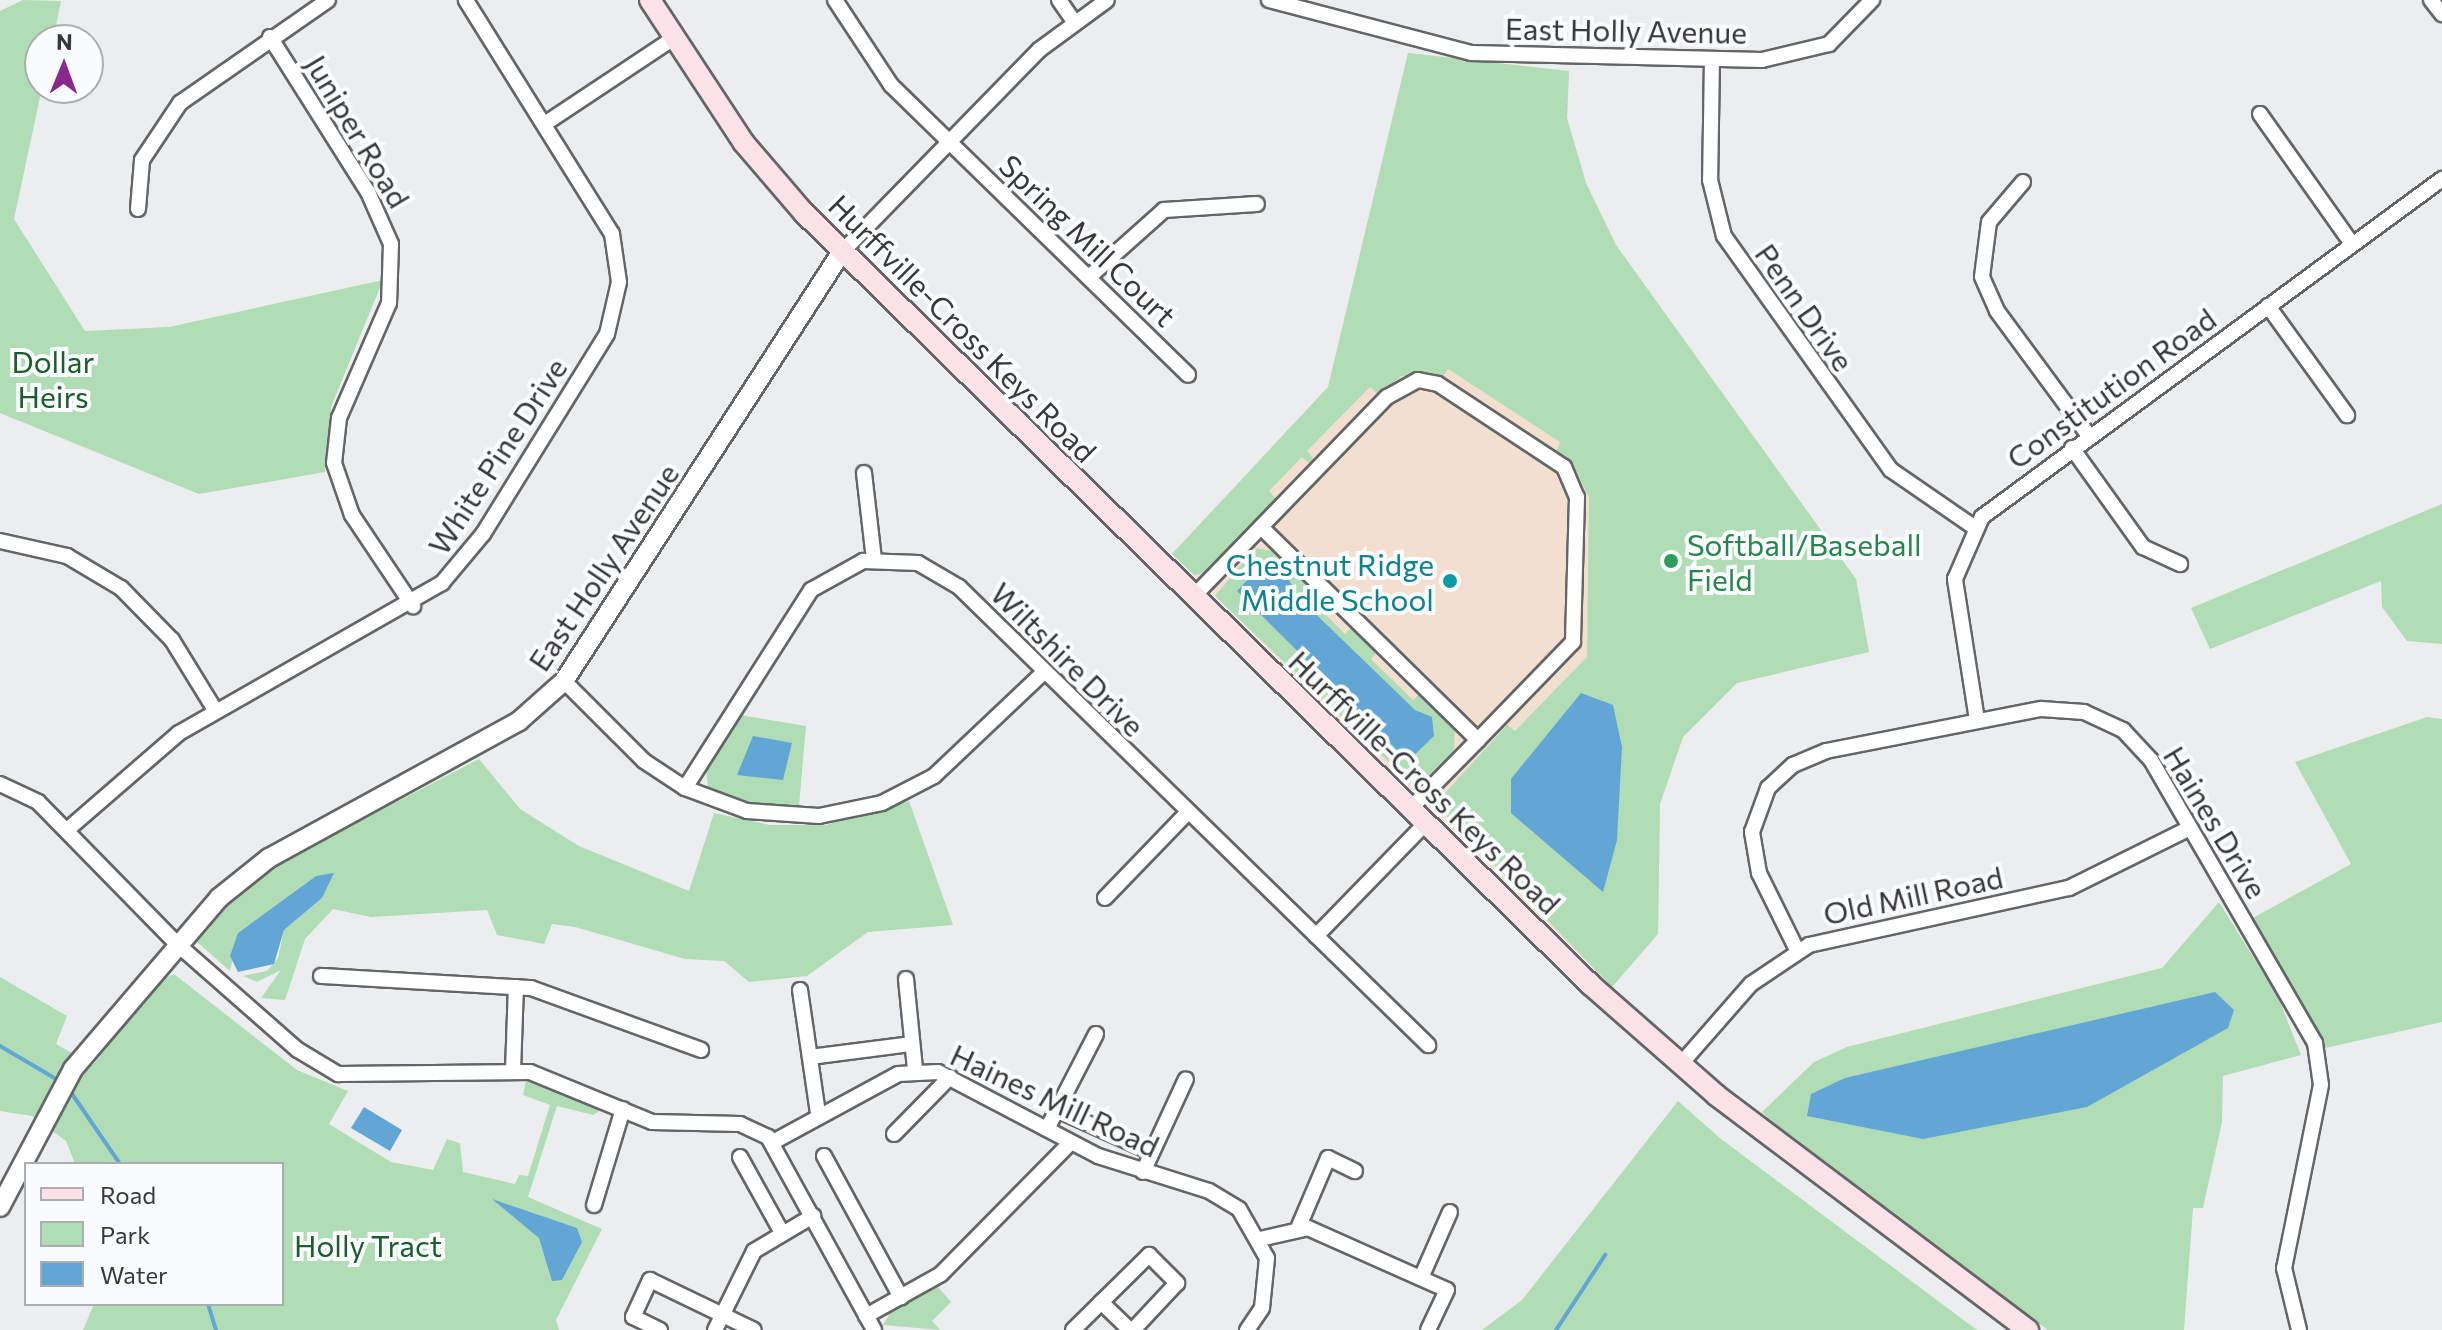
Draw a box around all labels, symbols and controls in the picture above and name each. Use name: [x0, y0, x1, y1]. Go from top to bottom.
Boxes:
street label: East Holly Avenue: [1505, 10, 1747, 50]
north arrow: [24, 24, 104, 104]
text: N: [56, 28, 73, 55]
street label: Juniper Road: [298, 48, 418, 214]
street label: Spring Mill Court: [992, 147, 1184, 333]
street label: Hurffville-Cross Keys Road: [822, 187, 1104, 469]
street label: Penn Drive: [1748, 237, 1862, 377]
street label: Constitution Road: [2000, 300, 2222, 476]
park label: Dollar Heirs: [12, 343, 94, 414]
street label: White Pine Drive: [420, 351, 574, 561]
street label: East Holly Avenue: [520, 457, 686, 677]
place label: Softball/Baseball Field: [1687, 526, 1922, 596]
place label: Chestnut Ridge Middle School: [1226, 546, 1434, 616]
marker: Softball/Baseball Field: [1662, 552, 1680, 570]
marker: Chestnut Ridge Middle School: [1441, 572, 1459, 590]
street label: Wiltshire Drive: [984, 575, 1152, 743]
street label: Hurffville-Cross Keys Road: [1282, 643, 1568, 921]
street label: Haines Drive: [2157, 740, 2275, 904]
street label: Old Mill Road: [1820, 858, 2006, 932]
street label: Haines Mill Road: [945, 1036, 1165, 1164]
legend: [24, 1162, 284, 1306]
text: Road: [100, 1180, 156, 1209]
text: Park: [100, 1220, 150, 1249]
park label: Holly Tract: [294, 1227, 442, 1263]
text: Water: [100, 1260, 168, 1289]

